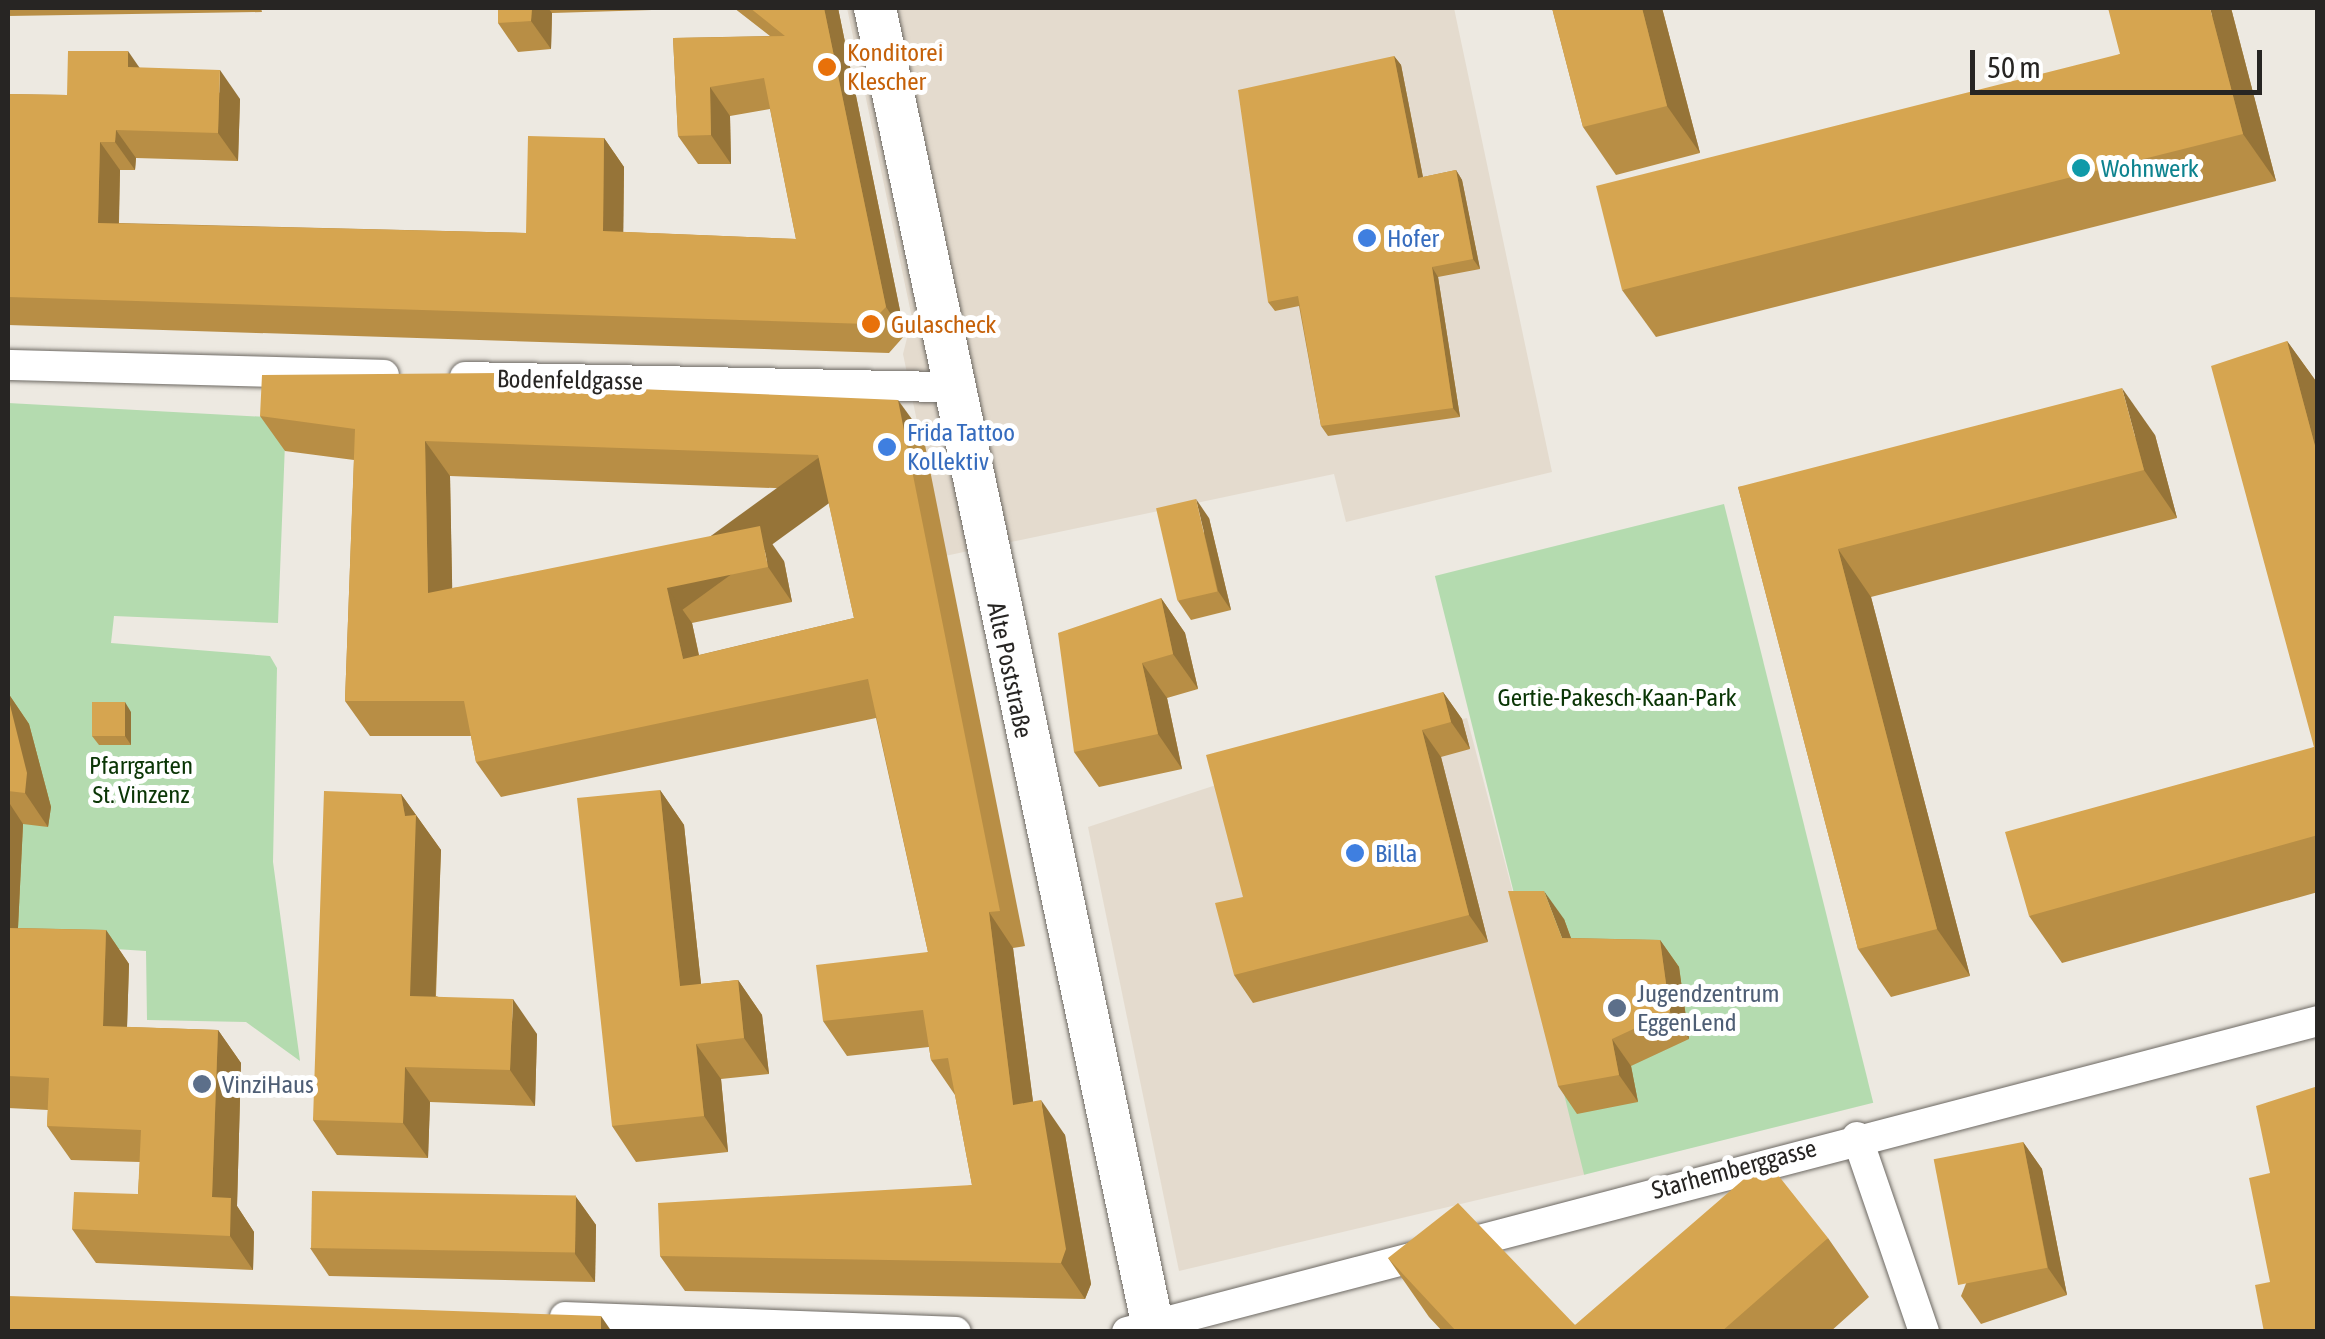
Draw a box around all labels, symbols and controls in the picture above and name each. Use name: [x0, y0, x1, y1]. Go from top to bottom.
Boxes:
scale bar: [1975, 30, 2268, 92]
place label: Konditorei Klescher: [847, 38, 943, 97]
text: 50 m: [1987, 50, 2041, 84]
marker: Konditorei Klescher: [816, 56, 838, 78]
place label: Wohnwerk: [2101, 153, 2199, 183]
marker: Wohnwerk: [2070, 157, 2092, 179]
place label: Hofer: [1387, 223, 1439, 253]
marker: Hofer: [1356, 227, 1378, 249]
place label: Gulascheck: [891, 309, 996, 339]
marker: Gulascheck: [860, 313, 882, 335]
street label: Bodenfeldgasse: [497, 364, 643, 396]
place label: Frida Tattoo Kollektiv: [907, 418, 1015, 477]
marker: Frida Tattoo Kollektiv: [876, 436, 898, 458]
street label: Alte Poststraße: [981, 599, 1039, 741]
park label: Gertie-Pakesch-Kaan-Park: [1497, 682, 1737, 712]
park label: Pfarrgarten St. Vinzenz: [89, 751, 193, 810]
place label: Billa: [1375, 838, 1417, 868]
marker: Billa: [1344, 842, 1366, 864]
place label: Jugendzentrum EggenLend: [1637, 979, 1780, 1038]
marker: Jugendzentrum EggenLend: [1606, 997, 1628, 1019]
place label: VinziHaus: [222, 1069, 314, 1099]
marker: VinziHaus: [191, 1073, 213, 1095]
street label: Starhemberggasse: [1648, 1133, 1820, 1205]

